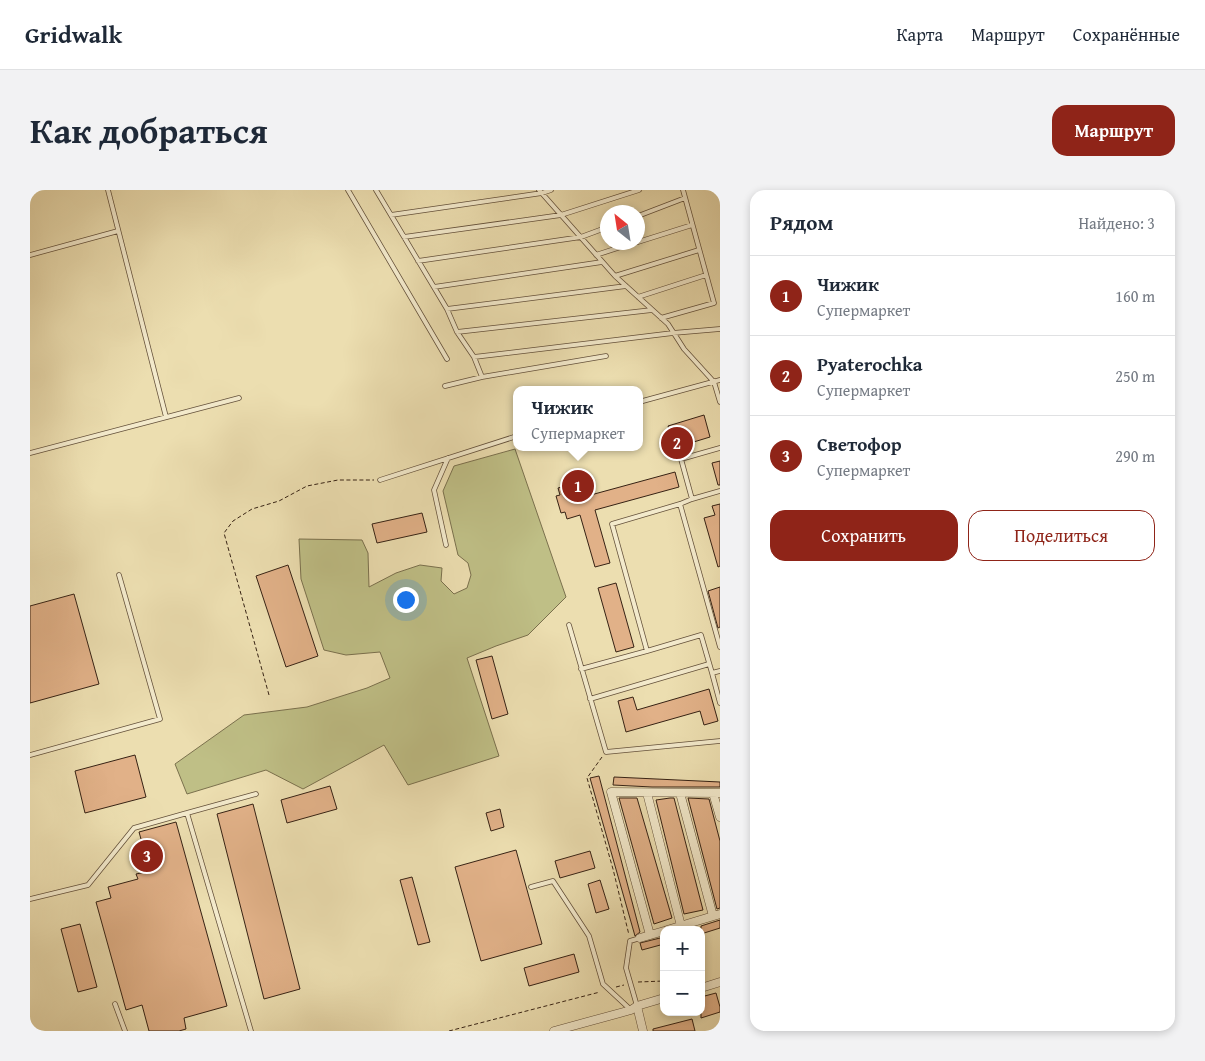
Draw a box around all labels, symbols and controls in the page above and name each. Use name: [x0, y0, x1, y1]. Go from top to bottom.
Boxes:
text: Gridwalk: [25, 17, 122, 52]
text: Карта: [897, 21, 943, 48]
text: Маршрут: [971, 21, 1045, 48]
text: Сохранённые: [1073, 21, 1180, 48]
text: Как добраться: [30, 105, 268, 156]
button: Маршрут: [1052, 105, 1175, 156]
north arrow: [600, 205, 645, 250]
text: Рядом: [770, 207, 833, 238]
text: Найдено: 3: [1078, 211, 1155, 235]
text: Чижик: [817, 270, 879, 298]
text: 1: [782, 284, 790, 308]
text: 160 m: [1115, 284, 1155, 308]
text: Супермаркет: [817, 298, 910, 322]
text: Pyaterochka: [817, 350, 923, 378]
text: 2: [782, 364, 790, 388]
text: 250 m: [1115, 364, 1155, 388]
text: Супермаркет: [817, 378, 910, 402]
popup: [513, 386, 643, 451]
text: Чижик: [531, 393, 593, 421]
text: Супермаркет: [531, 421, 625, 445]
pin: 2: [661, 424, 693, 462]
text: Светофор: [817, 430, 902, 458]
text: 3: [782, 444, 790, 468]
text: 290 m: [1115, 444, 1155, 468]
text: Супермаркет: [817, 458, 910, 482]
pin: 1: [562, 467, 594, 505]
button: Сохранить: [770, 510, 958, 561]
button: Поделиться: [968, 510, 1155, 561]
your location: [393, 587, 419, 613]
pin: 3: [131, 837, 163, 875]
map controls: [660, 926, 705, 1016]
button: +: [660, 926, 705, 971]
button: −: [660, 971, 705, 1016]

